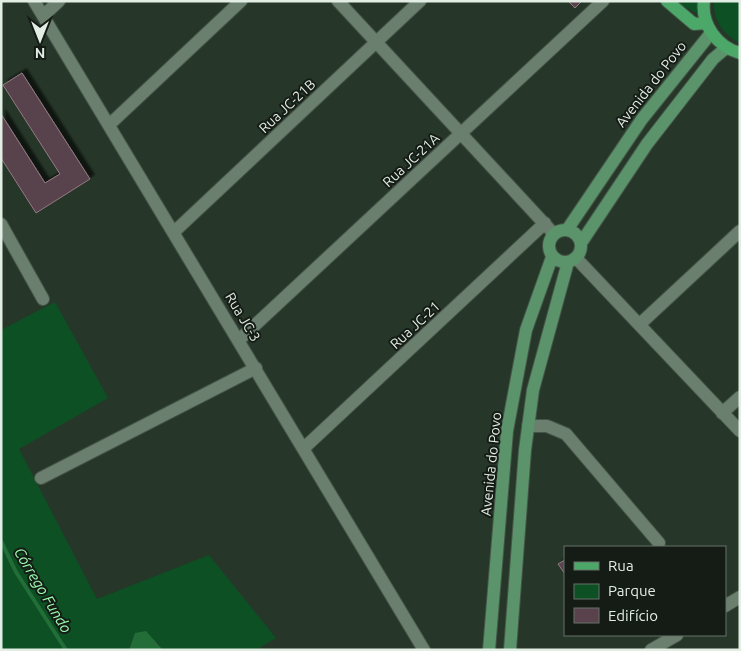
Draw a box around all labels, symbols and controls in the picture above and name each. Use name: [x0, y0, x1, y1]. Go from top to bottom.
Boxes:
north arrow: [15, 15, 65, 65]
street label: Avenida do Povo: [613, 38, 689, 130]
text: N: [35, 45, 45, 61]
street label: Rua JC-21B: [256, 76, 319, 136]
street label: Rua JC-21A: [379, 130, 443, 190]
street label: Rua JC-3: [222, 290, 264, 344]
street label: Rua JC-21: [387, 298, 443, 352]
street label: Avenida do Povo: [478, 411, 504, 517]
water label: Córrego Fundo: [11, 544, 75, 636]
legend: [564, 546, 726, 636]
text: Rua: [608, 557, 634, 574]
text: Parque: [608, 582, 656, 599]
text: Edifício: [608, 607, 658, 624]

